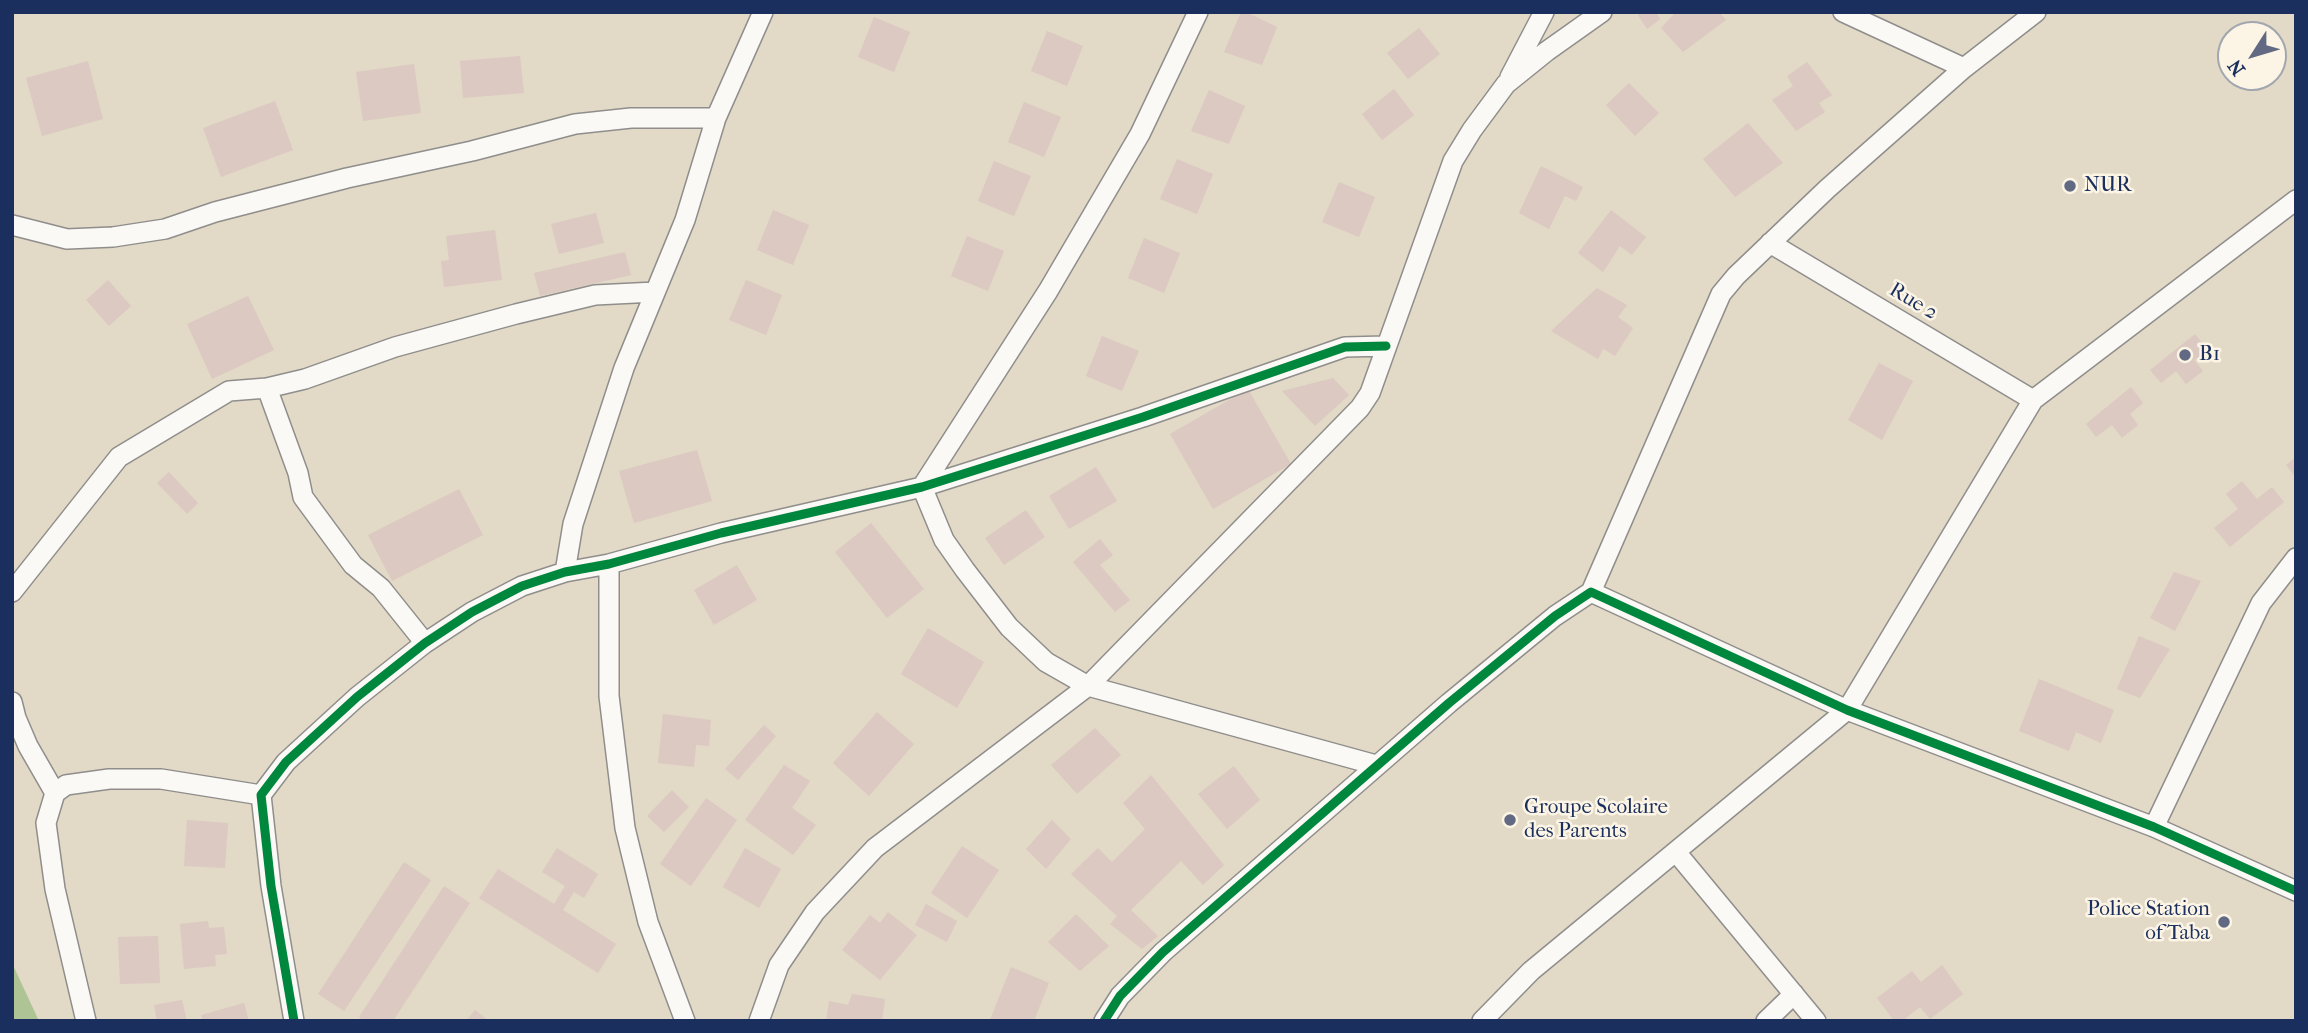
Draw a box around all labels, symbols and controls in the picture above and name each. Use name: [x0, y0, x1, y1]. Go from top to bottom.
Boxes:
north arrow: [2217, 21, 2287, 91]
text: N: [2224, 55, 2250, 80]
place label: NUR: [2084, 173, 2131, 199]
marker: NUR: [2062, 178, 2078, 194]
street label: Rue 2: [1884, 278, 1942, 326]
place label: B1: [2199, 342, 2220, 368]
marker: B1: [2177, 347, 2193, 363]
place label: Groupe Scolaire des Parents: [1524, 795, 1668, 845]
marker: Groupe Scolaire des Parents: [1502, 812, 1518, 828]
place label: Police Station of Taba: [2087, 897, 2210, 947]
marker: Police Station of Taba: [2216, 914, 2232, 930]

